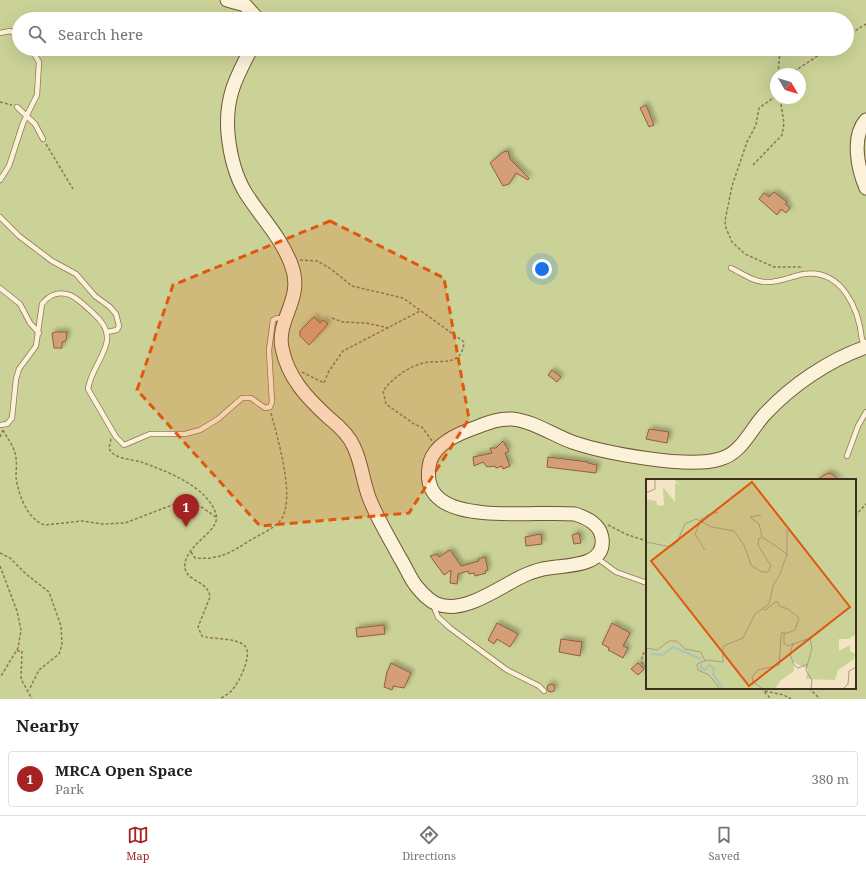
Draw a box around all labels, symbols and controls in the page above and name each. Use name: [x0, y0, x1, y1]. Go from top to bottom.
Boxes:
search box: [12, 12, 854, 56]
icon: search: [26, 23, 48, 45]
text: Search here: [58, 24, 143, 44]
north arrow: [770, 68, 806, 104]
your location: [532, 259, 552, 279]
inset map: [646, 479, 856, 689]
pin: 1: [173, 494, 199, 527]
text: Nearby: [16, 714, 79, 737]
text: MRCA Open Space: [55, 760, 193, 780]
text: 1: [26, 770, 34, 788]
text: 380 m: [812, 770, 849, 788]
text: Park: [55, 780, 84, 798]
tab: Map: [126, 824, 150, 863]
tab: Directions: [402, 824, 456, 863]
tab: Saved: [709, 824, 740, 863]

